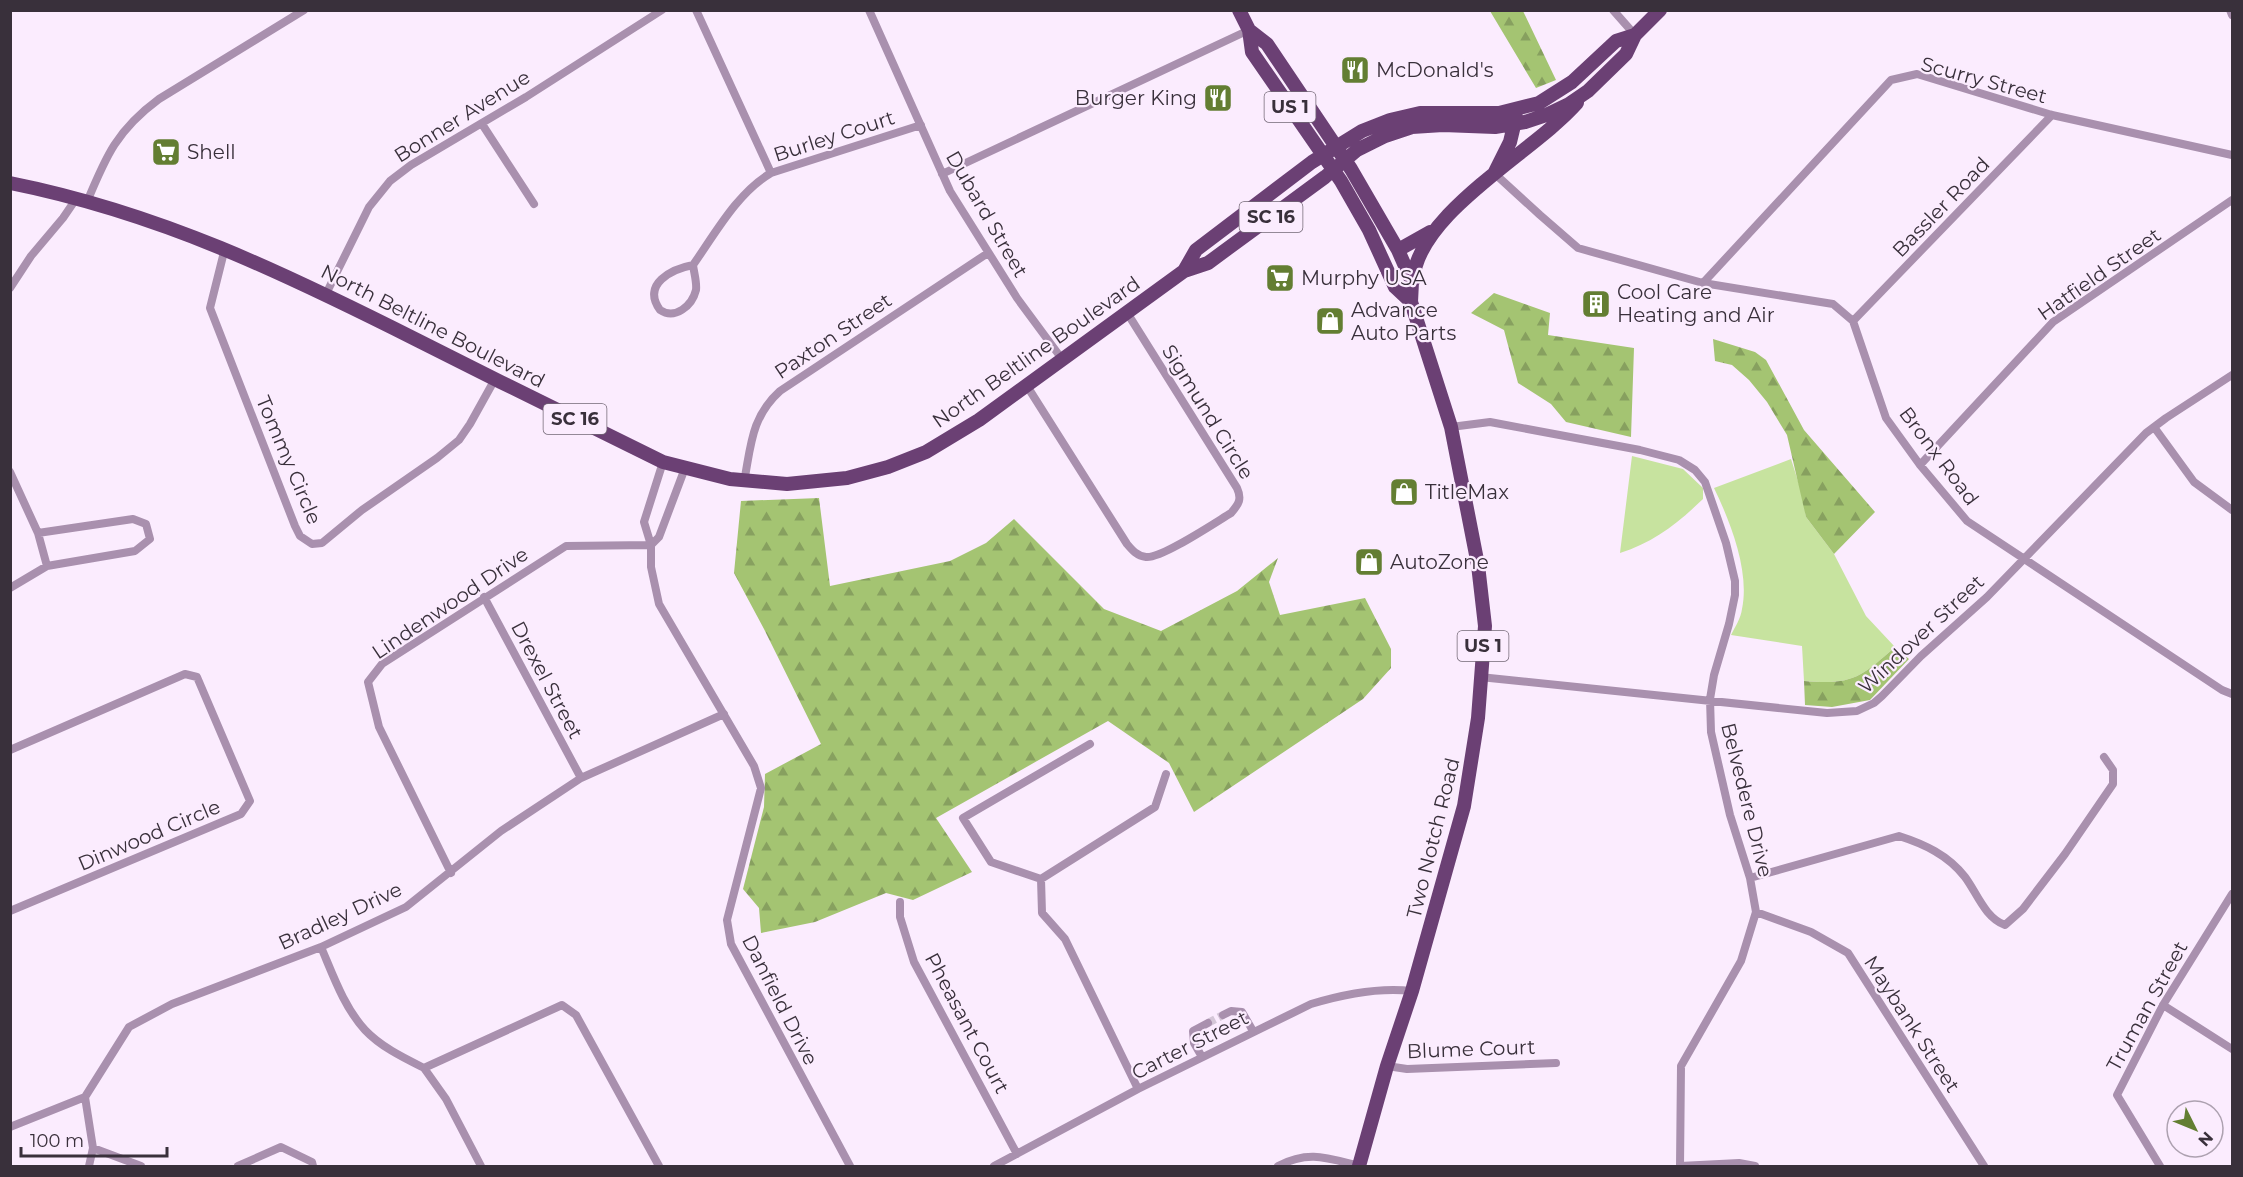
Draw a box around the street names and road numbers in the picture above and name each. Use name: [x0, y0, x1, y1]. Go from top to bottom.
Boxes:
street label: Scurry Street: [1918, 52, 2050, 108]
street label: Bonner Avenue: [390, 65, 534, 167]
road number: US 1: [1264, 92, 1316, 122]
street label: Burley Court: [770, 105, 898, 167]
street label: Dubard Street: [941, 146, 1033, 282]
street label: Bassler Road: [1887, 152, 1995, 262]
road number: SC 16: [1240, 202, 1302, 232]
street label: Hatfield Street: [2033, 223, 2165, 325]
street label: North Beltline Boulevard: [317, 259, 549, 393]
street label: North Beltline Boulevard: [928, 271, 1144, 433]
street label: Paxton Street: [770, 288, 896, 384]
street label: Sigmund Circle: [1157, 340, 1259, 484]
street label: Tommy Circle: [251, 392, 327, 528]
street label: Bronx Road: [1894, 402, 1984, 510]
road number: SC 16: [544, 404, 606, 434]
street label: Lindenwood Drive: [367, 542, 533, 664]
street label: Windover Street: [1853, 570, 1989, 698]
street label: Drexel Street: [506, 617, 588, 743]
road number: US 1: [1458, 631, 1508, 661]
street label: Belvedere Drive: [1716, 720, 1778, 880]
street label: Two Notch Road: [1401, 755, 1465, 921]
street label: Dinwood Circle: [74, 794, 224, 876]
street label: Bradley Drive: [274, 877, 406, 955]
street label: Danfield Drive: [737, 931, 823, 1069]
street label: Truman Street: [2101, 937, 2193, 1075]
street label: Pheasant Court: [920, 948, 1014, 1098]
street label: Maybank Street: [1859, 951, 1965, 1097]
street label: Carter Street: [1128, 1005, 1252, 1085]
street label: Blume Court: [1406, 1035, 1536, 1063]

